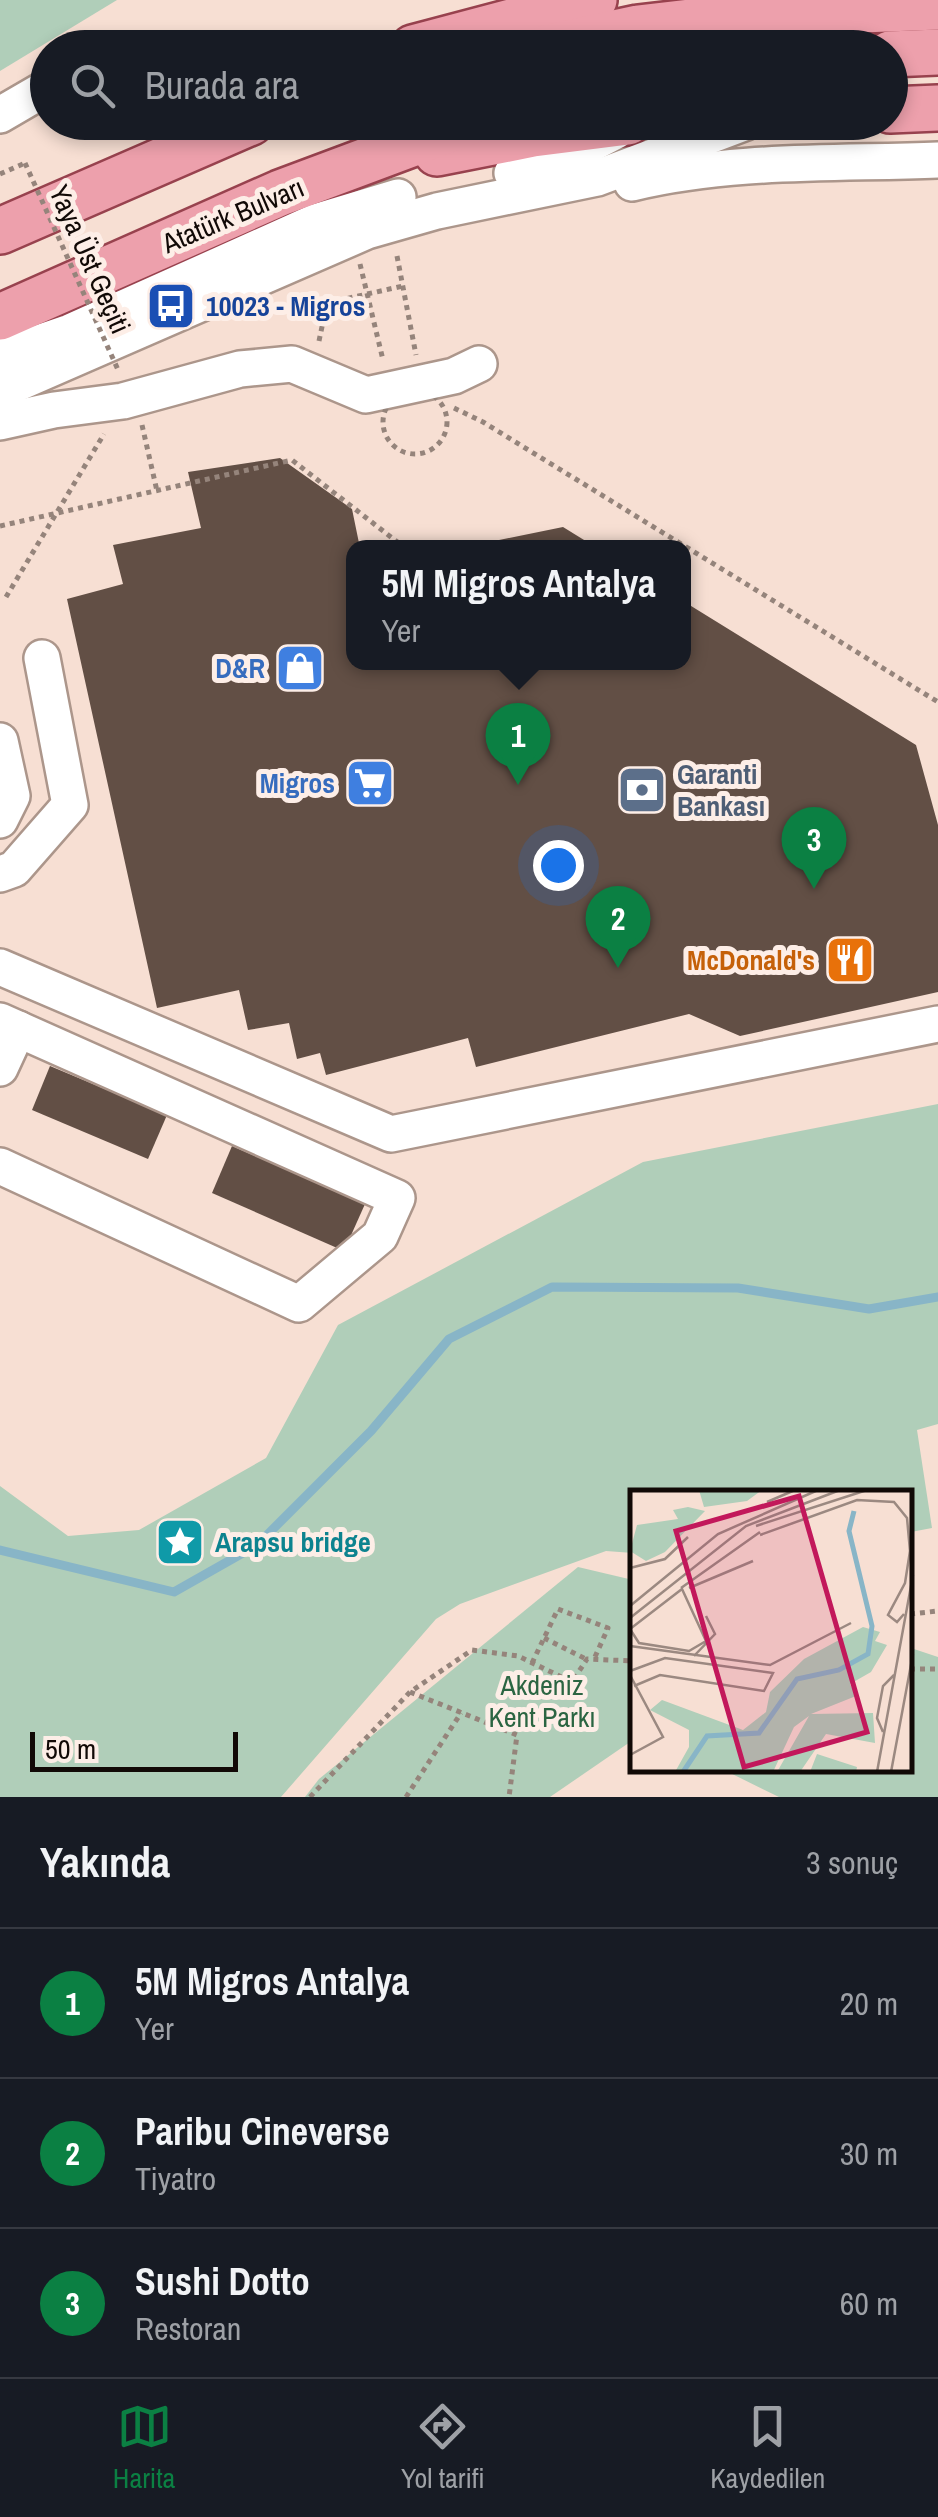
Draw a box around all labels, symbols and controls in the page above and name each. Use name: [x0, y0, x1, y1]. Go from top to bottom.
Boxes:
search box: [30, 30, 908, 140]
icon: search: [65, 58, 120, 113]
text: Burada ara: [145, 60, 299, 111]
street label: Atatürk Bulvarı: [155, 168, 310, 262]
street label: Yaya Üst Geçiti: [40, 179, 140, 339]
bus stop icon: 10023 - Migros: [145, 280, 197, 332]
place label: 10023 - Migros: [206, 287, 366, 325]
popup: [346, 540, 691, 670]
text: 5M Migros Antalya: [381, 558, 656, 609]
text: Yer: [381, 609, 420, 652]
shop icon: D&R: [274, 642, 326, 694]
place label: D&R: [215, 649, 265, 687]
pin: 1: [486, 702, 550, 785]
place label: Garanti Bankası: [677, 755, 765, 825]
supermarket icon: Migros: [344, 757, 396, 809]
place label: Migros: [260, 764, 335, 802]
bank icon: Garanti Bankası: [616, 764, 668, 816]
pin: 3: [782, 806, 846, 889]
your location: [533, 840, 584, 891]
pin: 2: [586, 886, 650, 968]
restaurant icon: McDonald's: [824, 934, 876, 986]
place label: McDonald's: [687, 941, 815, 979]
inset map: [630, 1490, 913, 1772]
place icon: Arapsu bridge: [154, 1516, 206, 1568]
place label: Arapsu bridge: [215, 1523, 371, 1561]
park label: Akdeniz Kent Parkı: [488, 1666, 596, 1736]
scale bar: [30, 1727, 238, 1772]
text: 50 m: [45, 1730, 96, 1768]
text: Yakında: [40, 1834, 170, 1890]
text: 3 sonuç: [806, 1841, 898, 1884]
text: 5M Migros Antalya: [135, 1956, 409, 2007]
text: 1: [65, 1982, 80, 2025]
text: 20 m: [840, 1982, 898, 2025]
text: Yer: [135, 2007, 174, 2050]
text: Paribu Cineverse: [135, 2106, 390, 2157]
text: 2: [65, 2132, 80, 2175]
text: 30 m: [840, 2132, 898, 2175]
text: Tiyatro: [135, 2157, 216, 2200]
text: Sushi Dotto: [135, 2256, 310, 2307]
text: 3: [65, 2282, 80, 2325]
text: 60 m: [840, 2282, 898, 2325]
text: Restoran: [135, 2307, 241, 2350]
tab: Harita: [113, 2399, 175, 2497]
tab: Yol tarifi: [401, 2399, 485, 2497]
tab: Kaydedilen: [710, 2399, 825, 2497]

